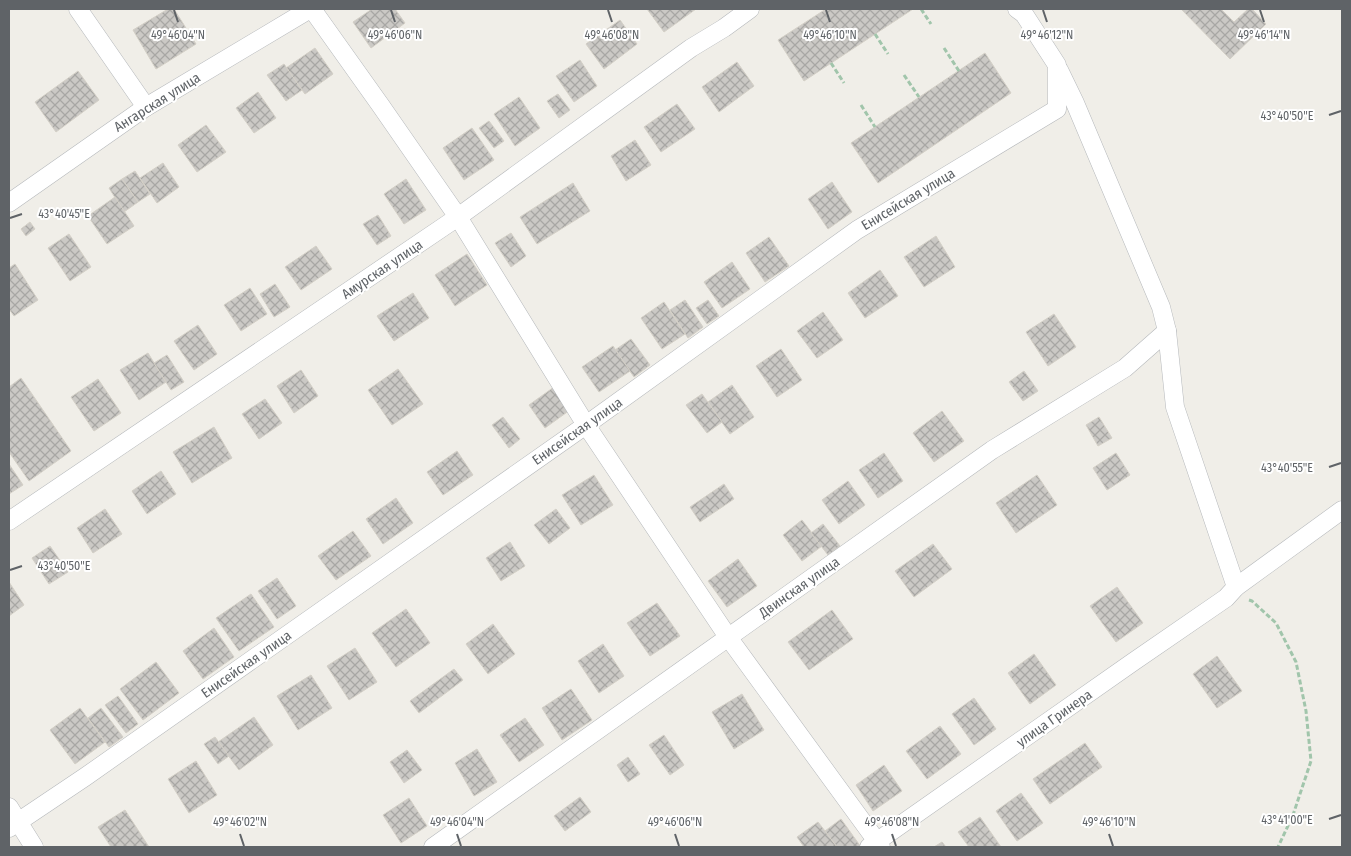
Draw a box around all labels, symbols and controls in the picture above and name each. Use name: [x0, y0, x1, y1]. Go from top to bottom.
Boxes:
text: 49°46'04"N: [151, 28, 205, 42]
text: 49°46'06"N: [368, 28, 422, 42]
text: 49°46'08"N: [585, 28, 639, 42]
text: 49°46'10"N: [803, 28, 857, 42]
text: 49°46'12"N: [1021, 28, 1073, 42]
text: 49°46'14"N: [1238, 28, 1290, 42]
street label: Ангарская улица: [111, 69, 204, 136]
text: 43°40'50"E: [1261, 109, 1314, 123]
street label: Енисейская улица: [858, 165, 958, 234]
text: 43°40'45"E: [38, 207, 90, 221]
street label: Амурская улица: [339, 236, 426, 303]
street label: Енисейская улица: [529, 394, 626, 469]
text: 43°40'55"E: [1261, 461, 1313, 475]
street label: Двинская улица: [755, 553, 843, 622]
text: 43°40'50"E: [38, 559, 91, 573]
street label: Енисейская улица: [198, 627, 295, 702]
street label: улица Гринера: [1013, 686, 1095, 751]
text: 43°41'00"E: [1261, 813, 1313, 827]
text: 49°46'02"N: [213, 815, 267, 829]
text: 49°46'04"N: [430, 815, 484, 829]
text: 49°46'06"N: [648, 815, 702, 829]
text: 49°46'08"N: [865, 815, 919, 829]
text: 49°46'10"N: [1082, 815, 1136, 829]

